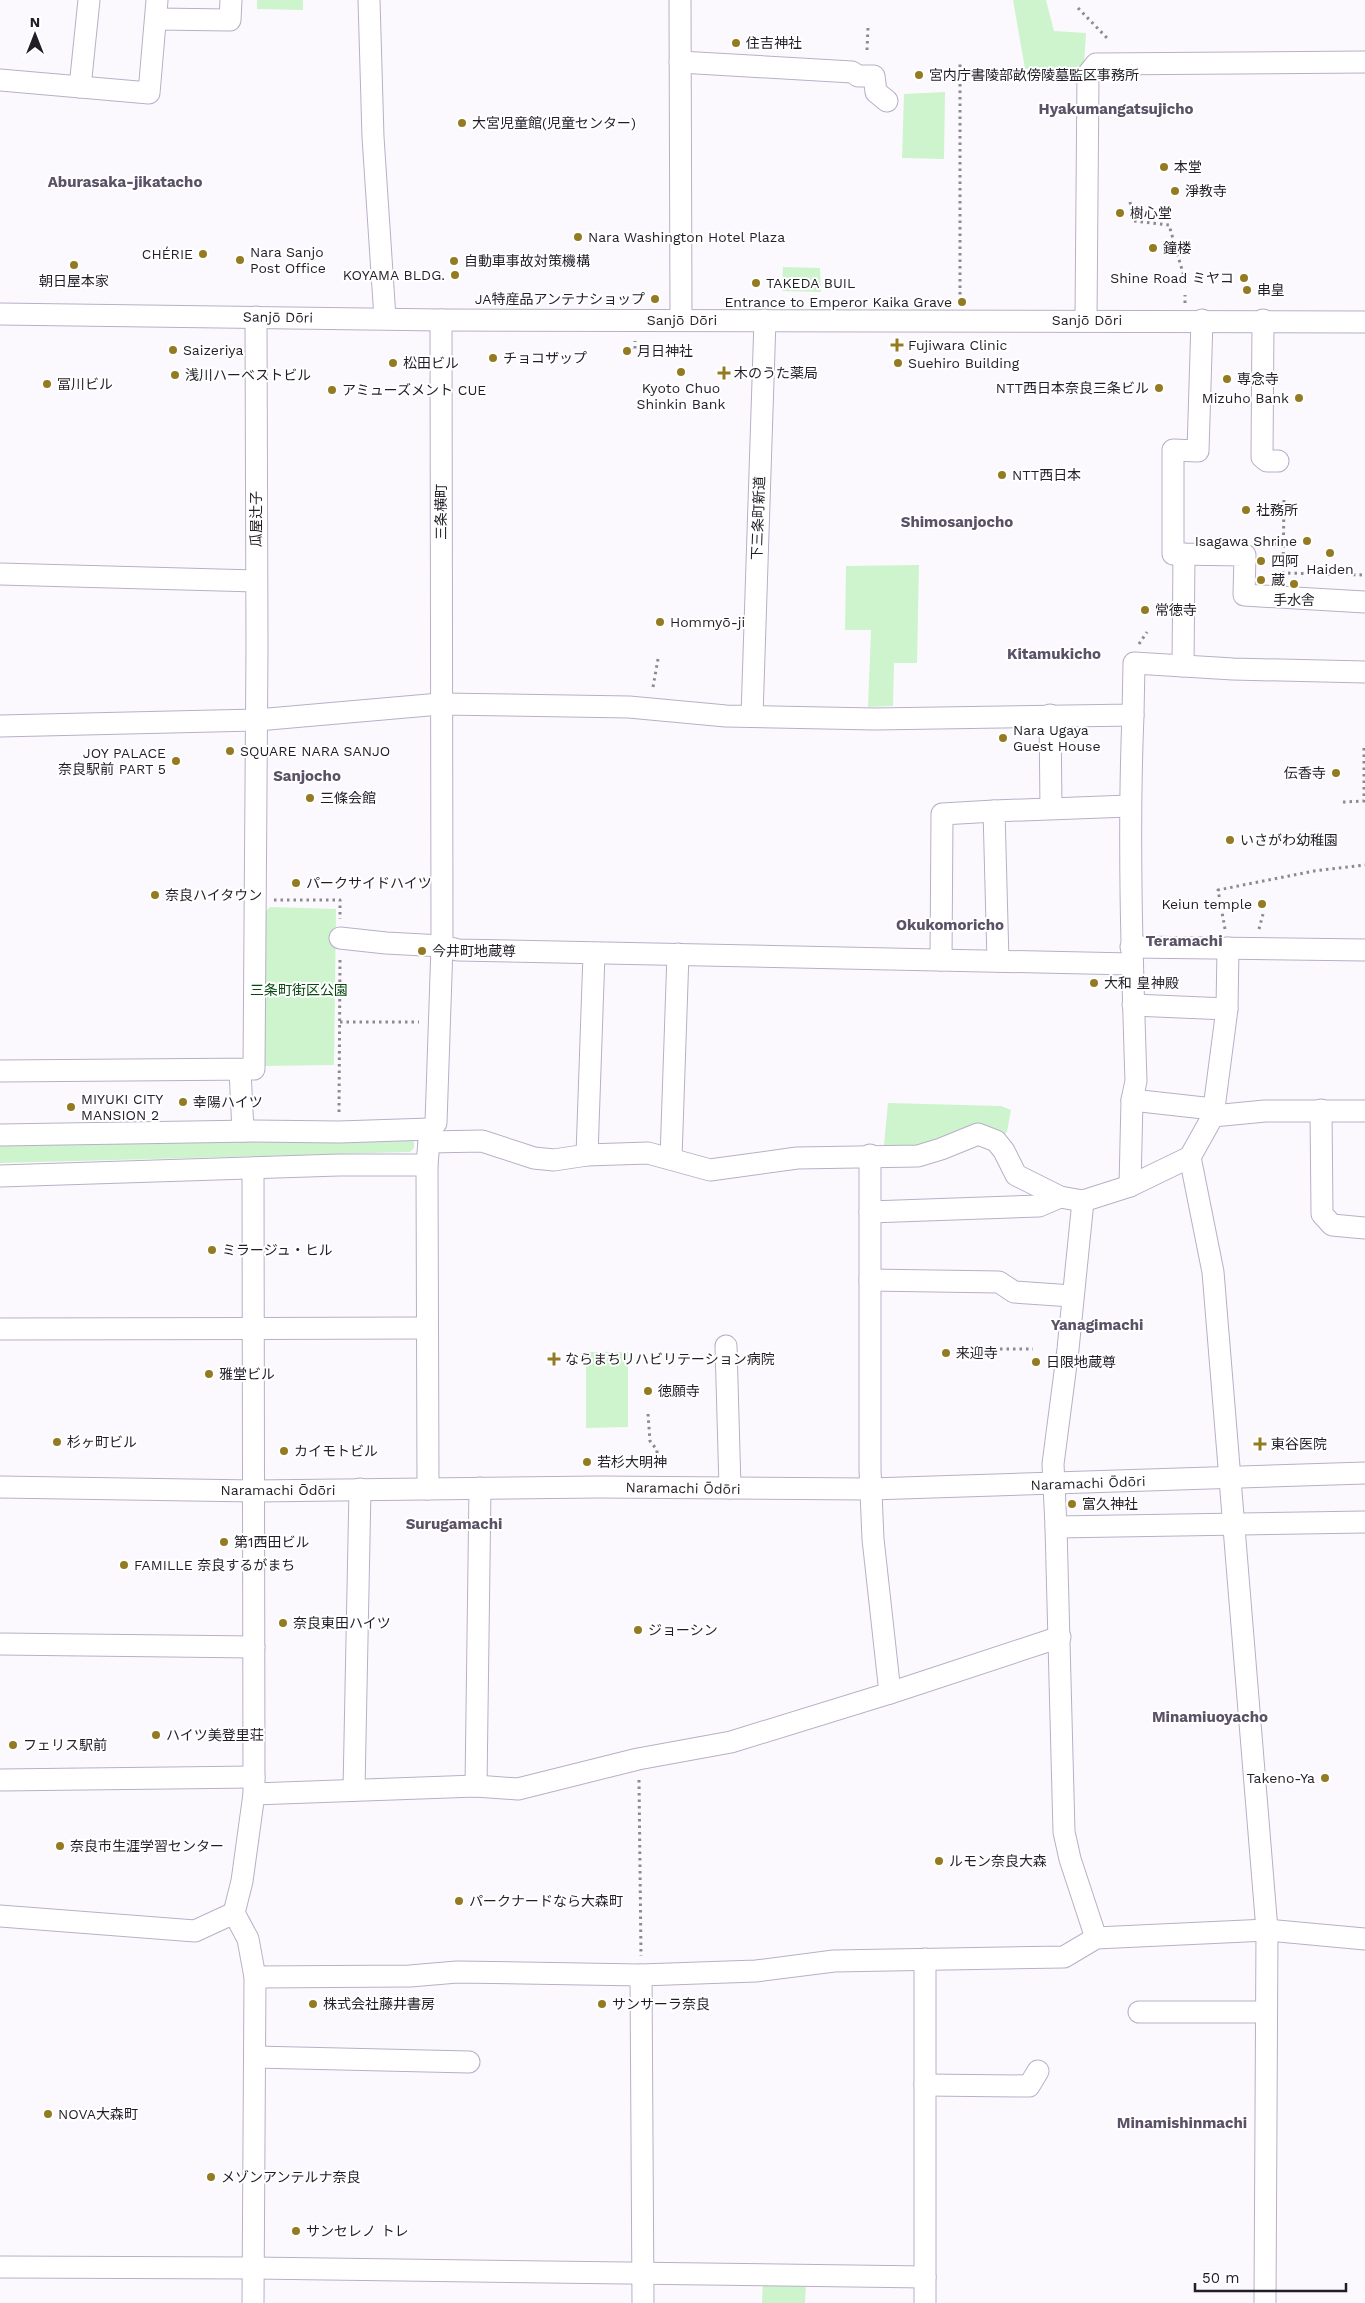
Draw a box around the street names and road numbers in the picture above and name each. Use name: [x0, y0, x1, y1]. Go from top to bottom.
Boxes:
street label: Sanjō Dōri: [243, 308, 313, 326]
street label: Sanjō Dōri: [647, 312, 717, 328]
street label: Sanjō Dōri: [1052, 312, 1122, 328]
street label: 下三条町新道: [749, 476, 767, 560]
street label: 三条横町: [433, 484, 449, 540]
street label: 瓜屋辻子: [248, 491, 264, 547]
street label: Naramachi Ōdōri: [1030, 1473, 1146, 1493]
street label: Naramachi Ōdōri: [625, 1479, 741, 1497]
street label: Naramachi Ōdōri: [221, 1482, 335, 1498]

